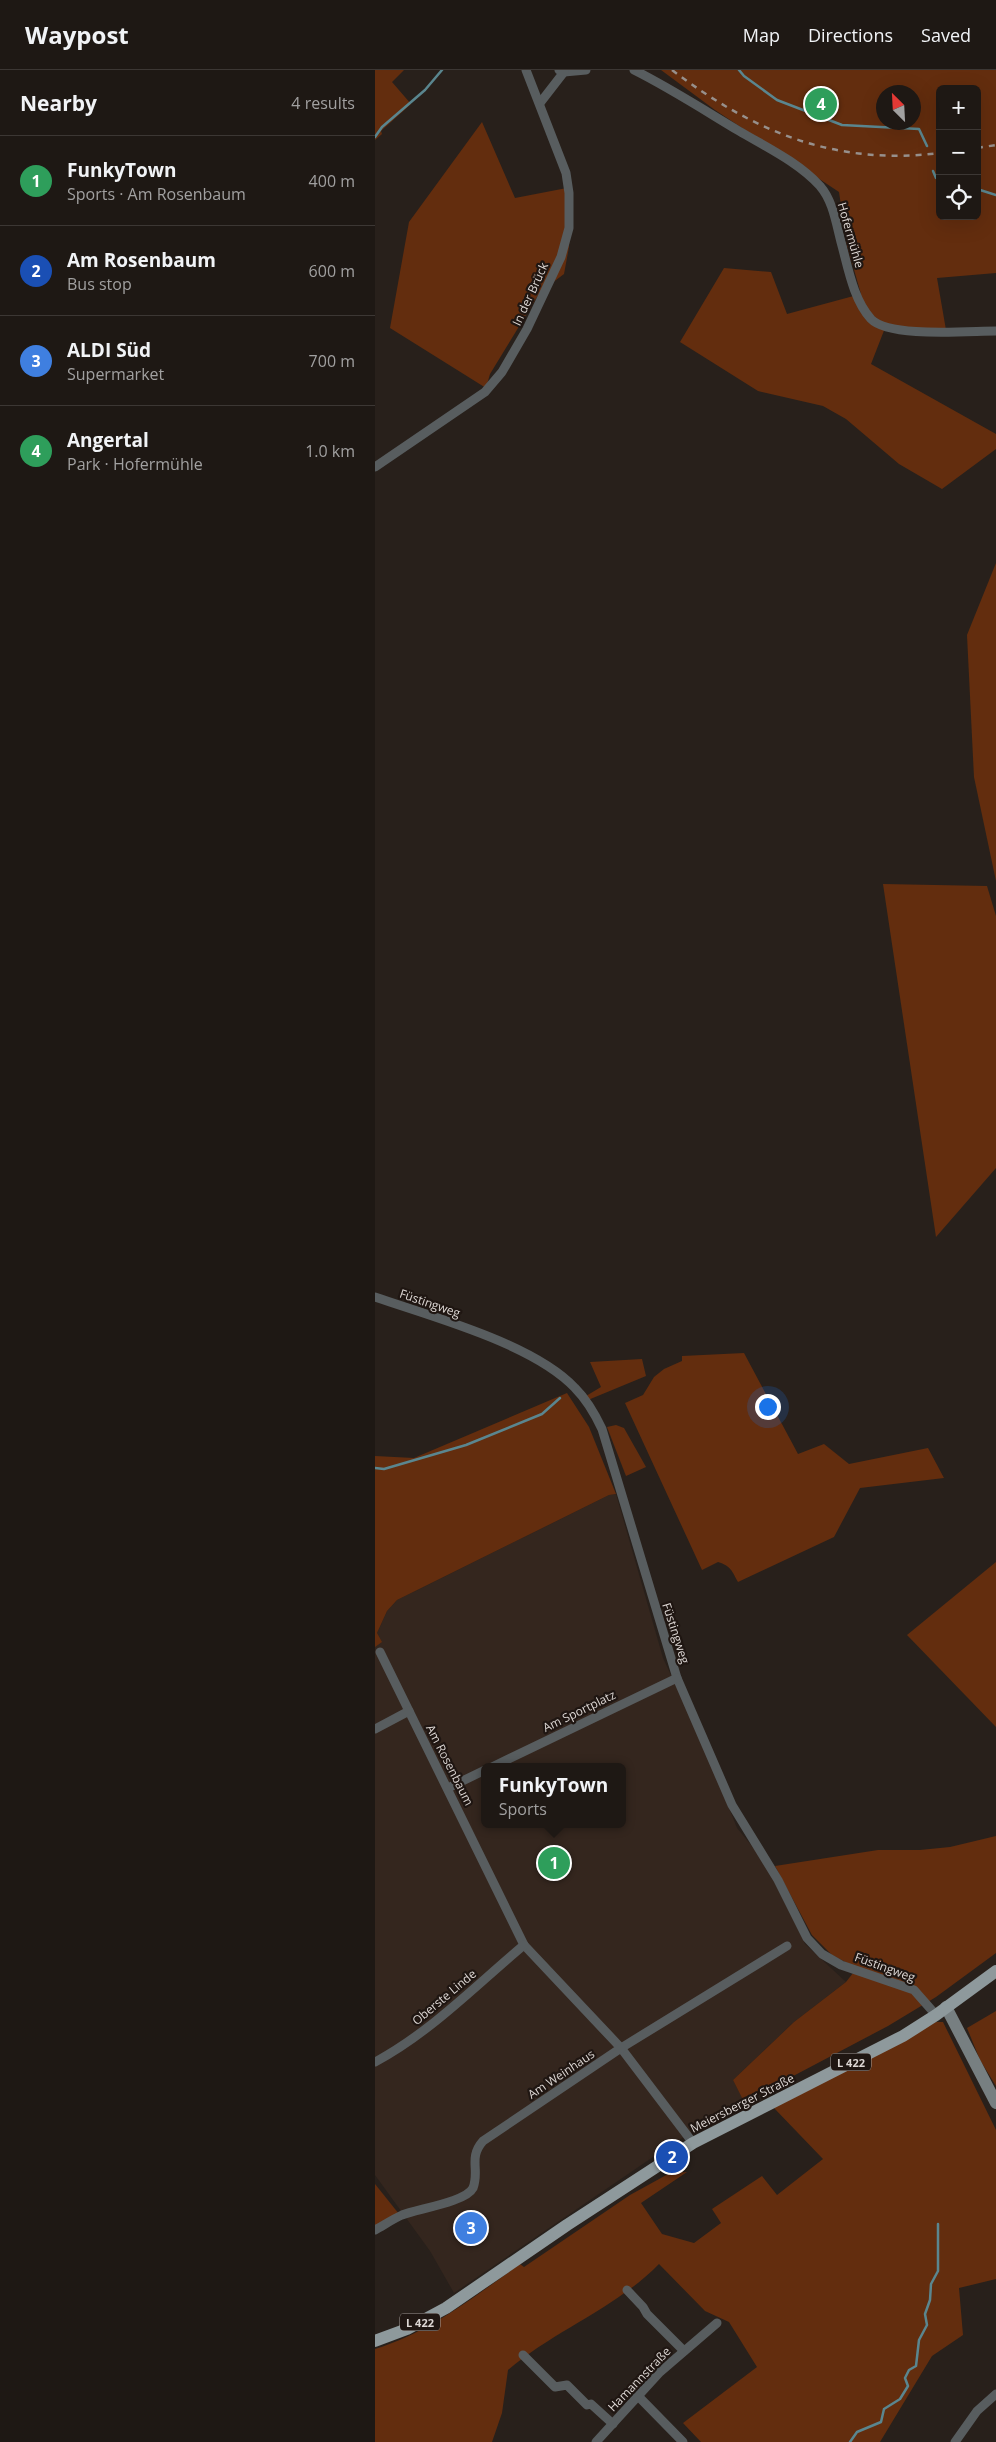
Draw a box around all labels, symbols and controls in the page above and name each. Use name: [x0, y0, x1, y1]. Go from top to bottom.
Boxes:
text: Waypost: [25, 18, 129, 51]
text: Map: [743, 23, 780, 47]
text: Directions: [808, 23, 893, 47]
text: Saved: [921, 23, 971, 47]
pin: 4: [805, 85, 837, 123]
north arrow: [876, 85, 921, 130]
map controls: [936, 85, 981, 220]
button: +: [936, 85, 981, 130]
text: Nearby: [20, 89, 97, 117]
text: 4 results: [291, 92, 355, 114]
button: −: [936, 130, 981, 175]
text: FunkyTown: [67, 157, 177, 183]
text: 1: [31, 170, 41, 192]
text: 400 m: [309, 170, 355, 192]
button: locate: [936, 175, 981, 220]
text: Sports · Am Rosenbaum: [67, 183, 246, 205]
street label: Hofermühle: [834, 200, 869, 270]
text: Am Rosenbaum: [67, 247, 216, 273]
street label: In der Brück: [508, 259, 552, 328]
text: 2: [31, 260, 41, 282]
text: 600 m: [309, 260, 355, 282]
text: Bus stop: [67, 273, 132, 295]
text: ALDI Süd: [67, 337, 151, 363]
text: 3: [31, 350, 41, 372]
text: 700 m: [309, 350, 355, 372]
text: Supermarket: [67, 363, 164, 385]
text: Angertal: [67, 427, 149, 453]
text: 4: [31, 440, 41, 462]
text: 1.0 km: [305, 440, 355, 462]
text: Park · Hofermühle: [67, 453, 203, 475]
street label: Füstingweg: [397, 1285, 463, 1321]
your location: [755, 1394, 781, 1420]
street label: Füstingweg: [658, 1600, 694, 1666]
street label: Am Sportplatz: [540, 1686, 619, 1736]
street label: Am Rosenbaum: [422, 1722, 478, 1808]
popup: [481, 1763, 626, 1828]
text: FunkyTown: [499, 1772, 608, 1798]
text: Sports: [499, 1798, 547, 1820]
pin: 1: [538, 1844, 570, 1882]
street label: Füstingweg: [852, 1948, 918, 1986]
street label: Oberste Linde: [408, 1965, 480, 2029]
street label: Am Weinhaus: [524, 2045, 598, 2103]
road number: L 422: [831, 2054, 871, 2070]
street label: Meiersberger Straße: [687, 2069, 797, 2137]
pin: 2: [656, 2138, 688, 2176]
pin: 3: [455, 2209, 487, 2247]
road number: L 422: [400, 2314, 440, 2330]
street label: Hamannstraße: [604, 2343, 674, 2415]

